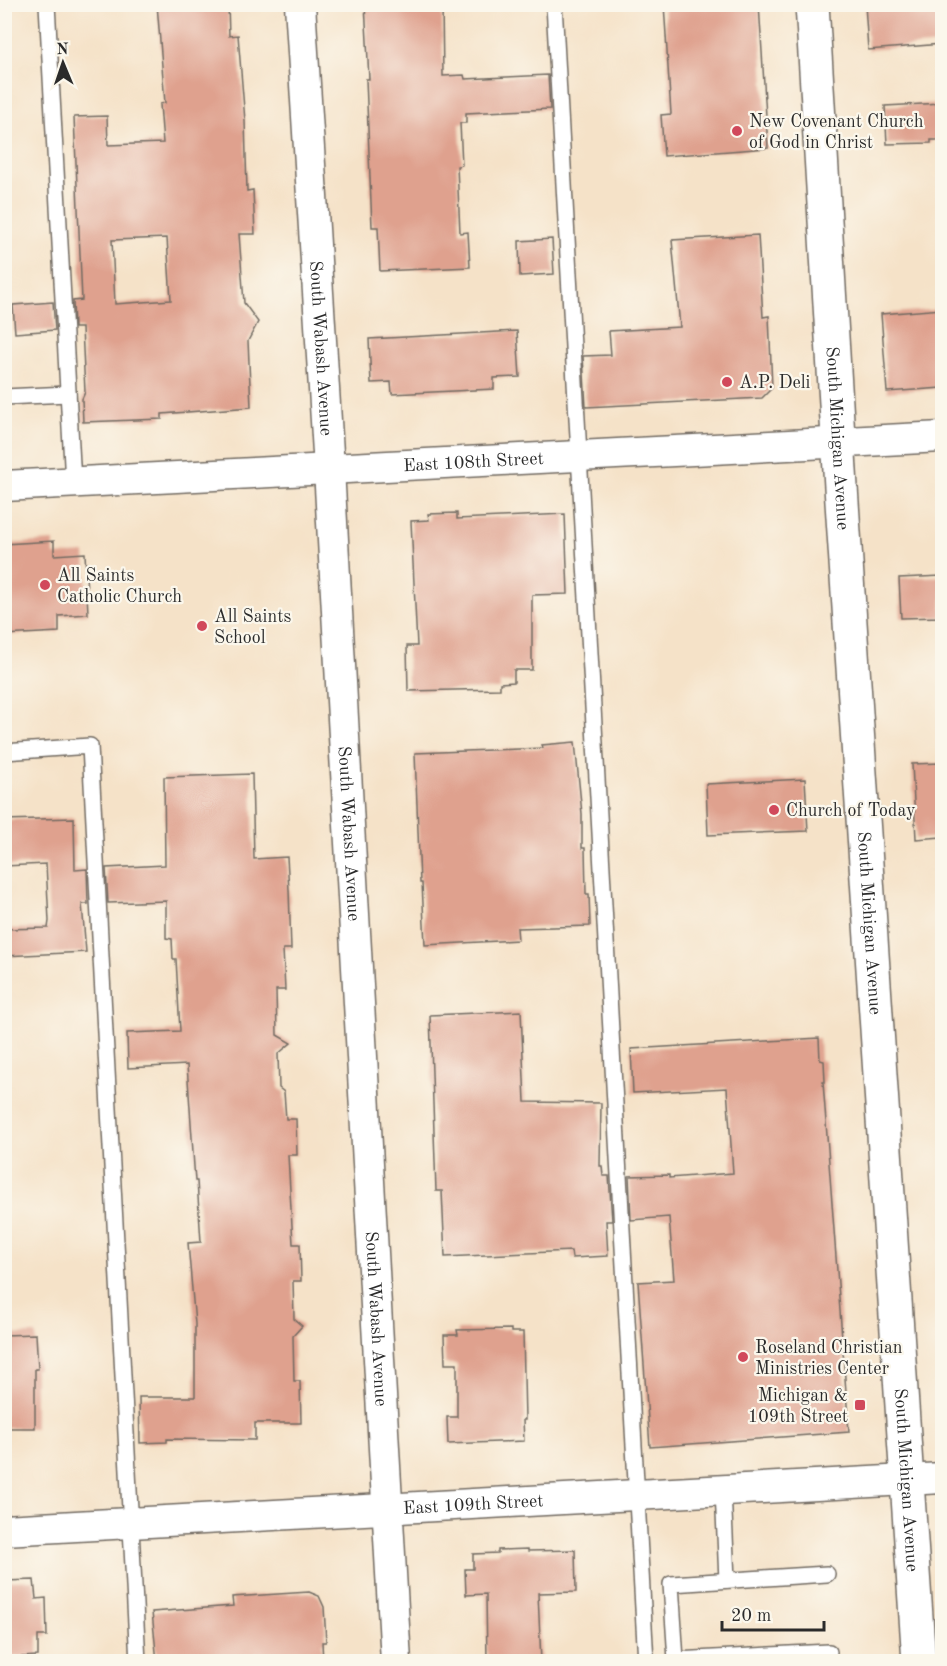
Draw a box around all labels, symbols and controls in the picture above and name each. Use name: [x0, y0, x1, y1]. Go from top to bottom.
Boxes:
north arrow: [33, 33, 93, 93]
text: N: [56, 42, 70, 58]
place label: New Covenant Church of God in Christ: [749, 113, 924, 152]
marker: New Covenant Church of God in Christ: [730, 124, 744, 138]
street label: South Wabash Avenue: [306, 260, 335, 437]
street label: South Michigan Avenue: [823, 346, 852, 531]
place label: A.P. Deli: [739, 374, 811, 392]
marker: A.P. Deli: [720, 375, 734, 389]
street label: East 108th Street: [403, 450, 544, 475]
place label: All Saints Catholic Church: [57, 567, 182, 606]
marker: All Saints Catholic Church: [38, 578, 52, 592]
place label: All Saints School: [214, 608, 291, 647]
marker: All Saints School: [195, 619, 209, 633]
street label: South Wabash Avenue: [335, 745, 362, 922]
place label: Church of Today: [786, 802, 916, 820]
marker: Church of Today: [767, 803, 781, 817]
street label: South Michigan Avenue: [854, 831, 884, 1016]
street label: South Wabash Avenue: [362, 1231, 390, 1407]
place label: Roseland Christian Ministries Center: [755, 1339, 903, 1378]
marker: Roseland Christian Ministries Center: [736, 1350, 750, 1364]
place label: Michigan & 109th Street: [748, 1387, 848, 1426]
street label: South Michigan Avenue: [891, 1388, 921, 1572]
marker: Michigan & 109th Street: [853, 1398, 867, 1412]
street label: East 109th Street: [403, 1492, 544, 1518]
scale bar: [722, 1594, 824, 1632]
text: 20 m: [731, 1607, 771, 1625]

